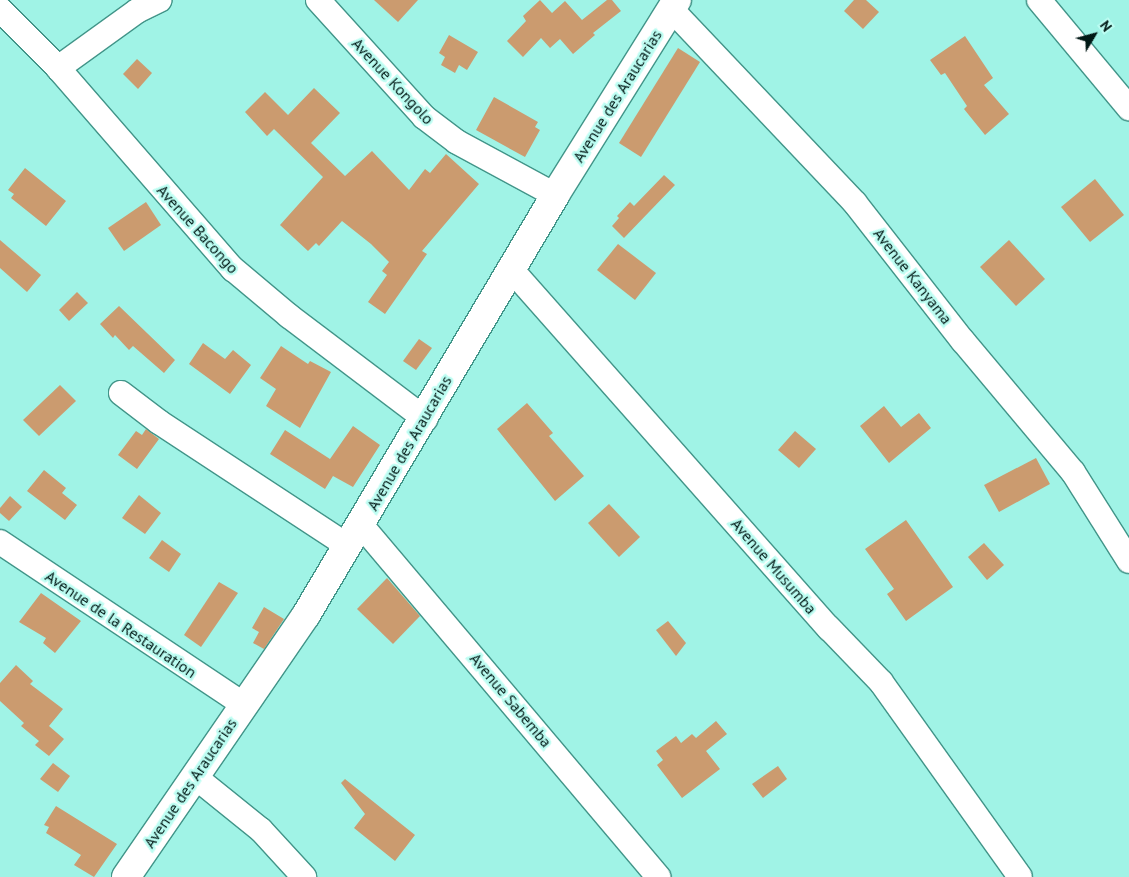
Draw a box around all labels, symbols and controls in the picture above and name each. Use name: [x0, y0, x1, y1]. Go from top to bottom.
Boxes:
north arrow: [1069, 10, 1119, 60]
text: N: [1096, 17, 1116, 35]
street label: Avenue des Araucarias: [568, 26, 666, 166]
street label: Avenue Kongolo: [348, 34, 438, 128]
street label: Avenue Bacongo: [153, 181, 243, 277]
street label: Avenue Kanyama: [870, 224, 956, 328]
street label: Avenue des Araucarias: [362, 372, 456, 514]
street label: Avenue Musumba: [727, 514, 821, 618]
street label: Avenue de la Restauration: [42, 566, 200, 682]
street label: Avenue Sabemba: [466, 649, 556, 751]
street label: Avenue des Araucarias: [139, 714, 241, 852]

